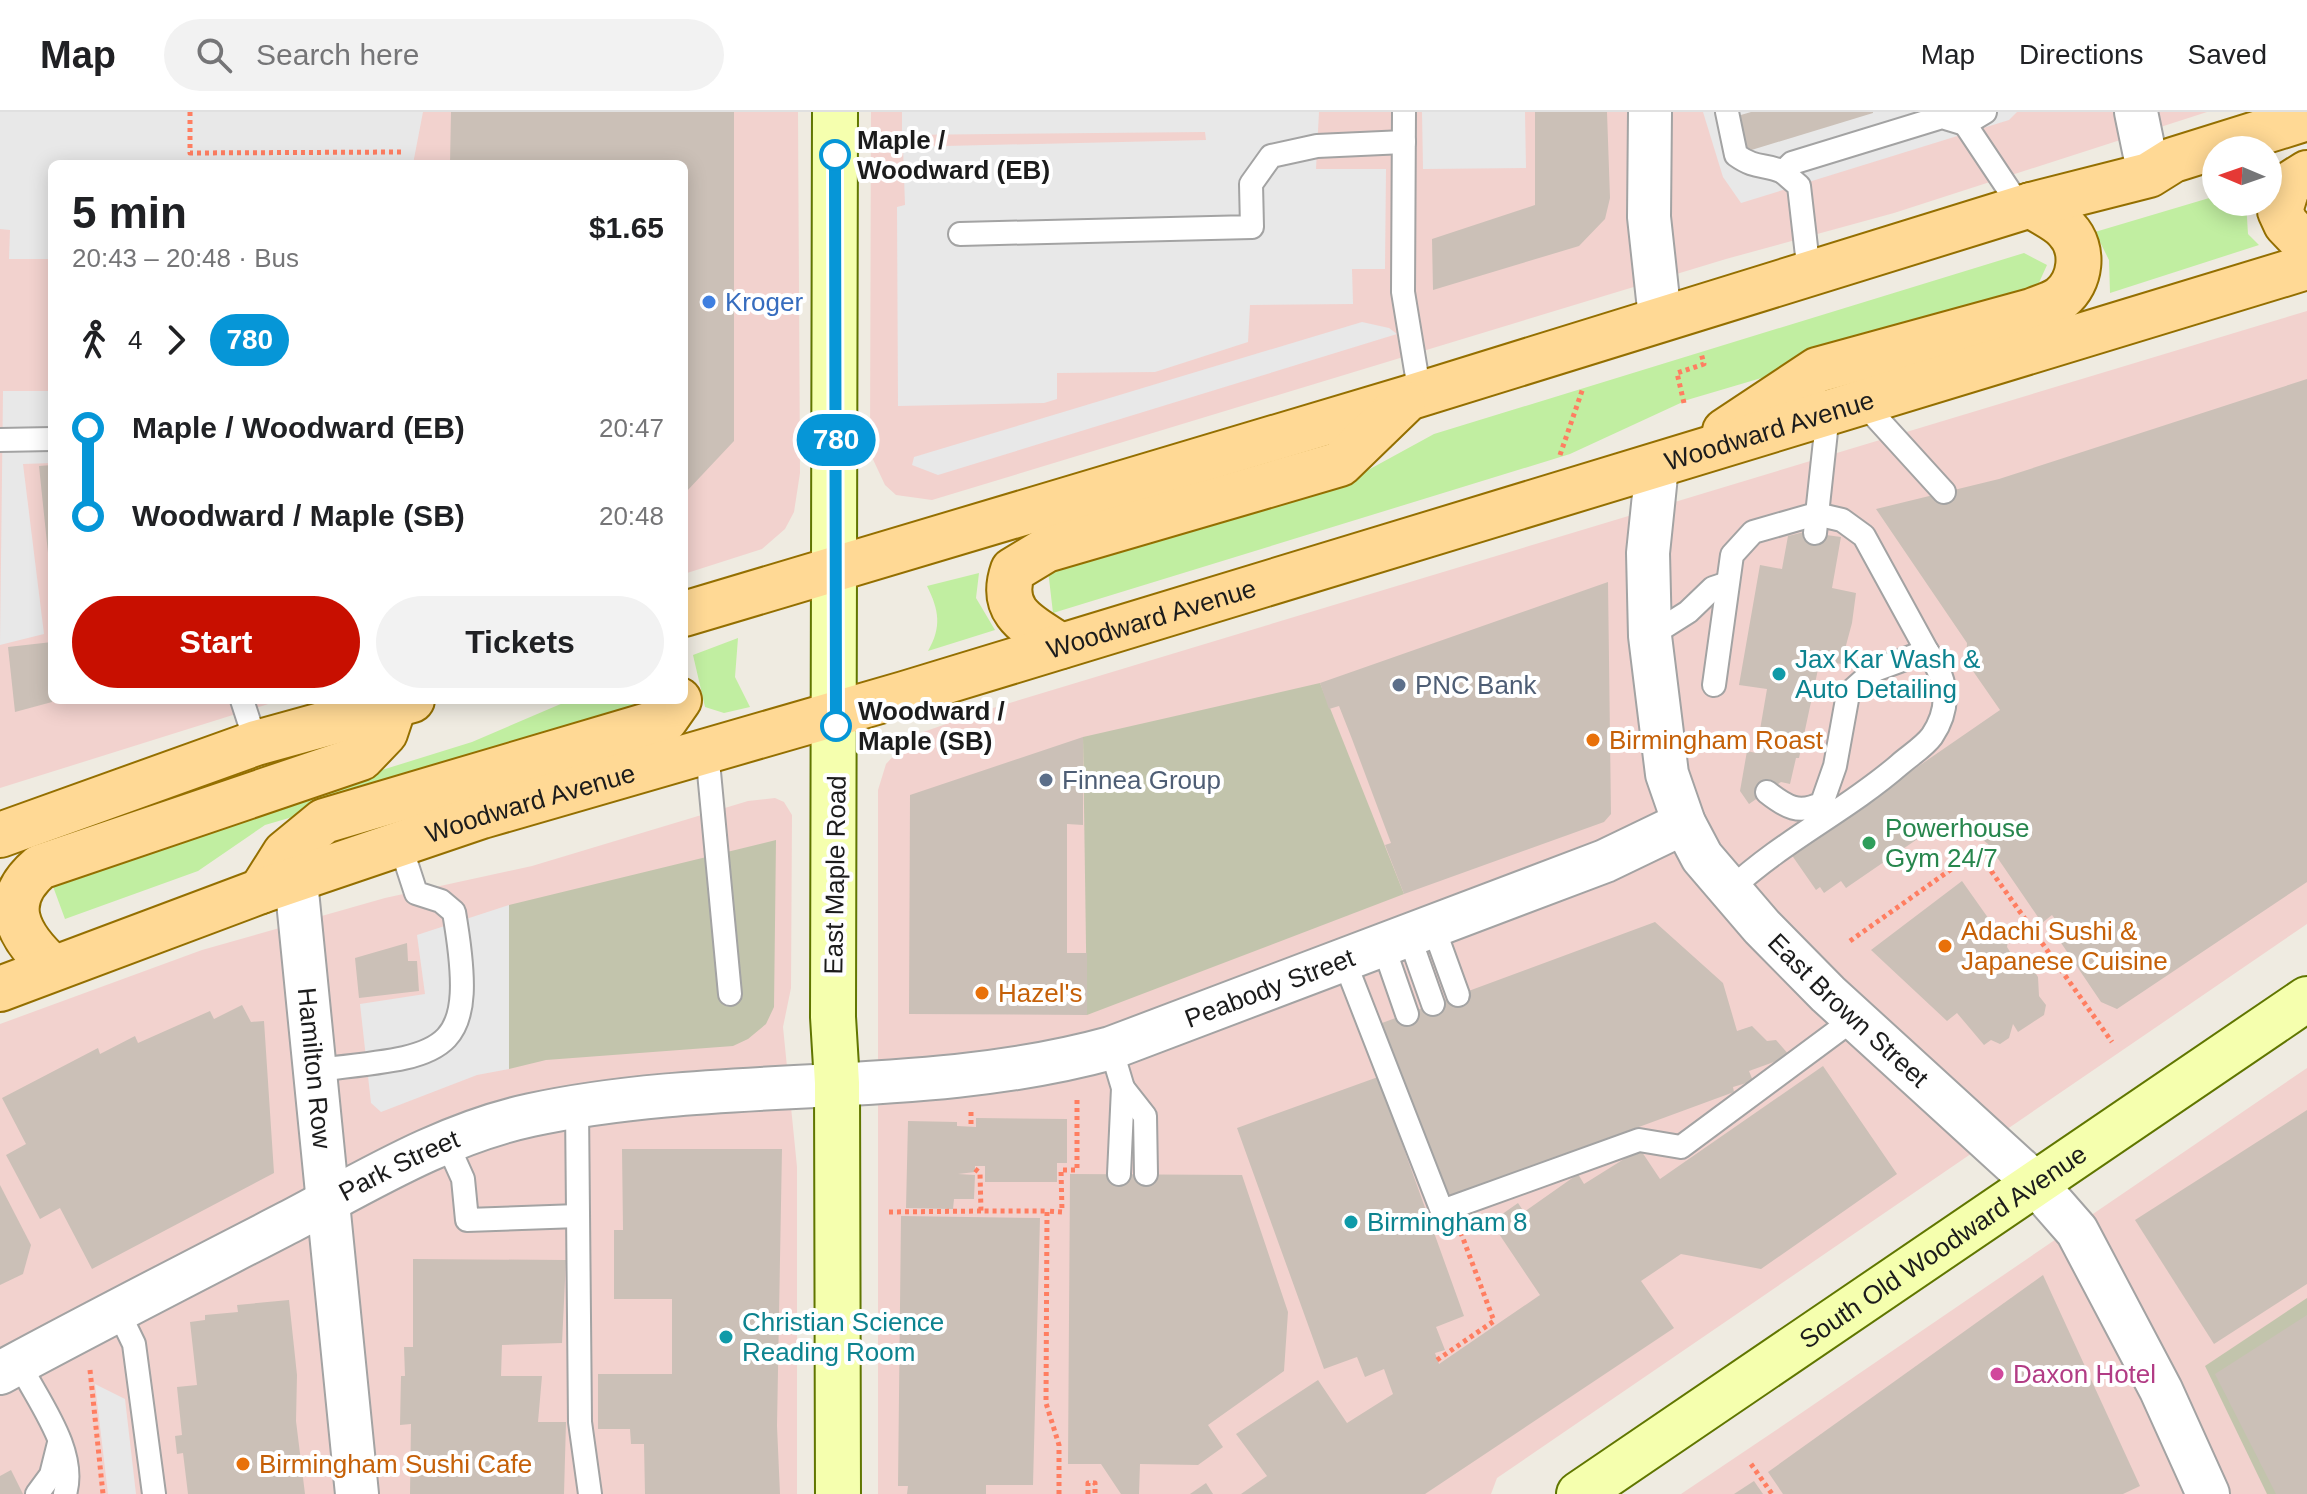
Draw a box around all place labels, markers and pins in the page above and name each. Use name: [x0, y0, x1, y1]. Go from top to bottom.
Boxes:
place label: Maple / Woodward (EB): [857, 125, 1050, 185]
marker: Maple / Woodward (EB): [820, 140, 850, 170]
place label: Kroger: [725, 287, 803, 317]
marker: Kroger: [700, 293, 718, 311]
place label: Jax Kar Wash & Auto Detailing: [1795, 644, 1980, 704]
marker: Jax Kar Wash & Auto Detailing: [1770, 665, 1788, 683]
place label: PNC Bank: [1415, 670, 1537, 700]
marker: PNC Bank: [1390, 676, 1408, 694]
place label: Woodward / Maple (SB): [858, 696, 1005, 756]
marker: Woodward / Maple (SB): [821, 711, 851, 741]
place label: Birmingham Roast: [1609, 725, 1824, 755]
marker: Birmingham Roast: [1584, 731, 1602, 749]
place label: Finnea Group: [1062, 765, 1221, 795]
marker: Finnea Group: [1037, 771, 1055, 789]
place label: Powerhouse Gym 24/7: [1885, 813, 2030, 873]
marker: Powerhouse Gym 24/7: [1860, 834, 1878, 852]
place label: Adachi Sushi & Japanese Cuisine: [1961, 916, 2168, 976]
marker: Adachi Sushi & Japanese Cuisine: [1936, 937, 1954, 955]
place label: Hazel's: [998, 978, 1082, 1008]
marker: Hazel's: [973, 984, 991, 1002]
place label: Birmingham 8: [1367, 1207, 1527, 1237]
marker: Birmingham 8: [1342, 1213, 1360, 1231]
place label: Christian Science Reading Room: [742, 1307, 944, 1367]
marker: Christian Science Reading Room: [717, 1328, 735, 1346]
place label: Daxon Hotel: [2013, 1359, 2156, 1389]
marker: Daxon Hotel: [1988, 1365, 2006, 1383]
place label: Birmingham Sushi Cafe: [259, 1449, 532, 1479]
marker: Birmingham Sushi Cafe: [234, 1455, 252, 1473]

